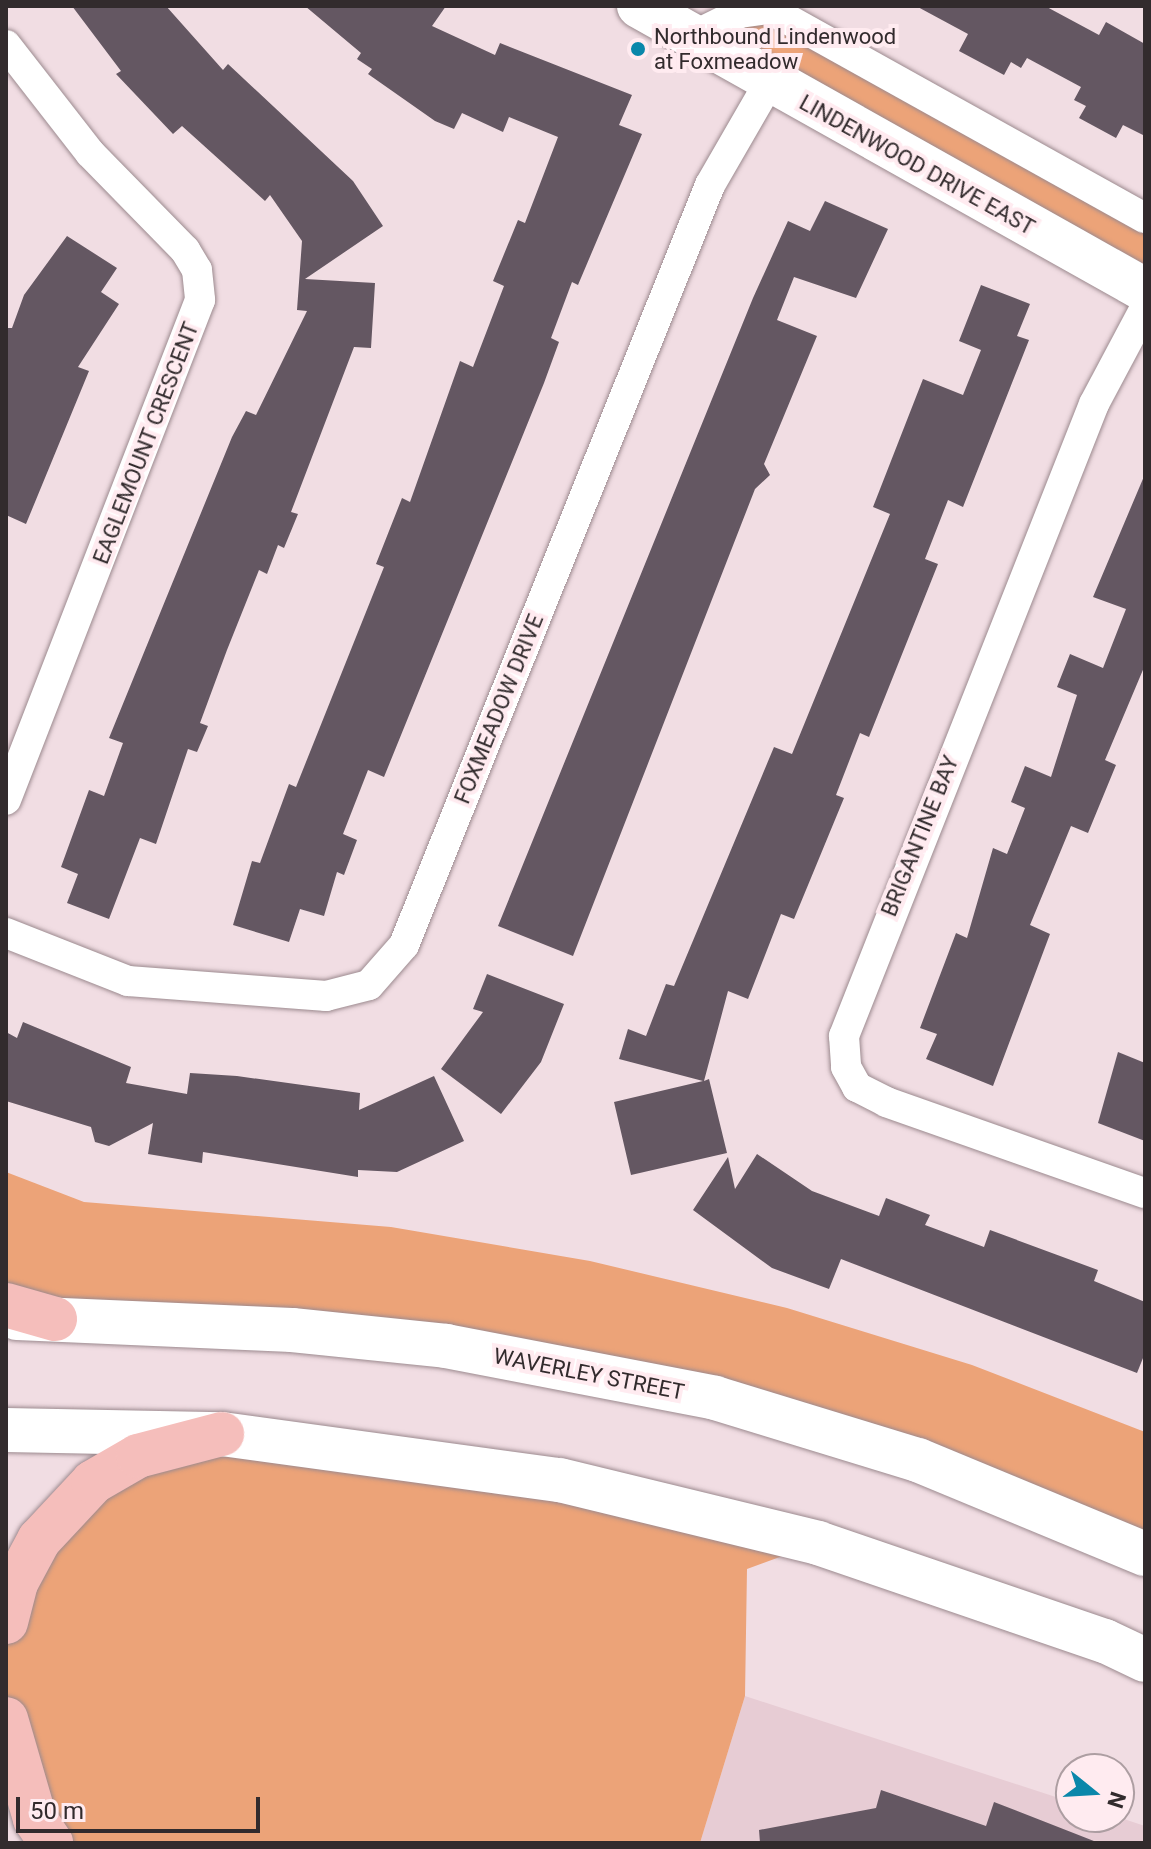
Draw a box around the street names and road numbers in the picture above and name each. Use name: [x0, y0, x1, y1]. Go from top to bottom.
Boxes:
street label: LINDENWOOD DRIVE EAST: [795, 89, 1039, 241]
street label: EAGLEMOUNT CRESCENT: [88, 318, 204, 568]
street label: FOXMEADOW DRIVE: [449, 610, 549, 808]
street label: BRIGANTINE BAY: [876, 752, 964, 920]
street label: WAVERLEY STREET: [491, 1343, 687, 1405]

